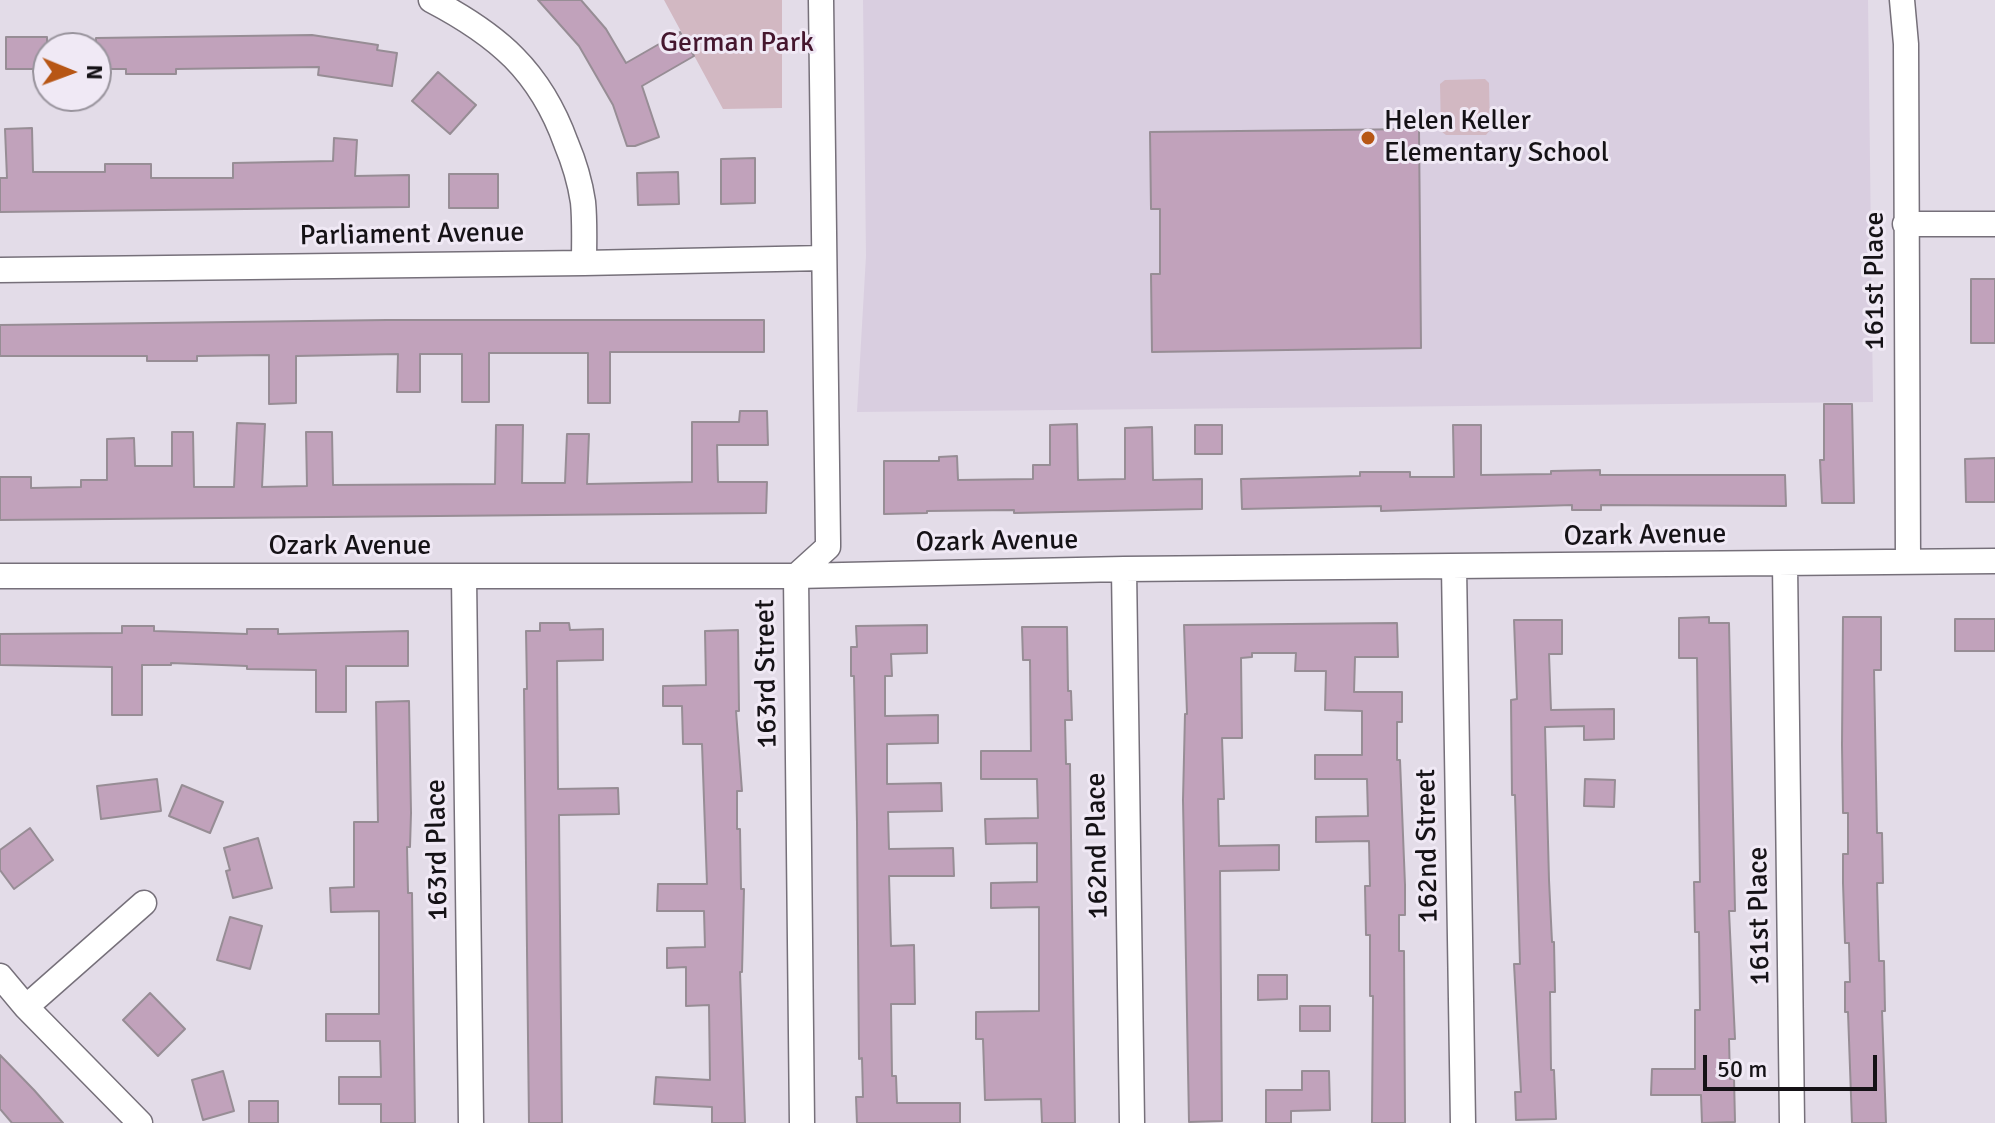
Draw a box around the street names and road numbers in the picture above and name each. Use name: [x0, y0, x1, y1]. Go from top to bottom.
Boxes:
street label: 161st Place: [1859, 212, 1893, 350]
street label: Parliament Avenue: [299, 216, 525, 254]
street label: Ozark Avenue: [1563, 518, 1727, 554]
street label: Ozark Avenue: [915, 524, 1079, 560]
street label: Ozark Avenue: [269, 530, 431, 564]
street label: 163rd Street: [749, 599, 785, 749]
street label: 162nd Street: [1410, 768, 1446, 924]
street label: 162nd Place: [1080, 772, 1116, 920]
street label: 163rd Place: [420, 779, 456, 921]
street label: 161st Place: [1742, 846, 1778, 986]

